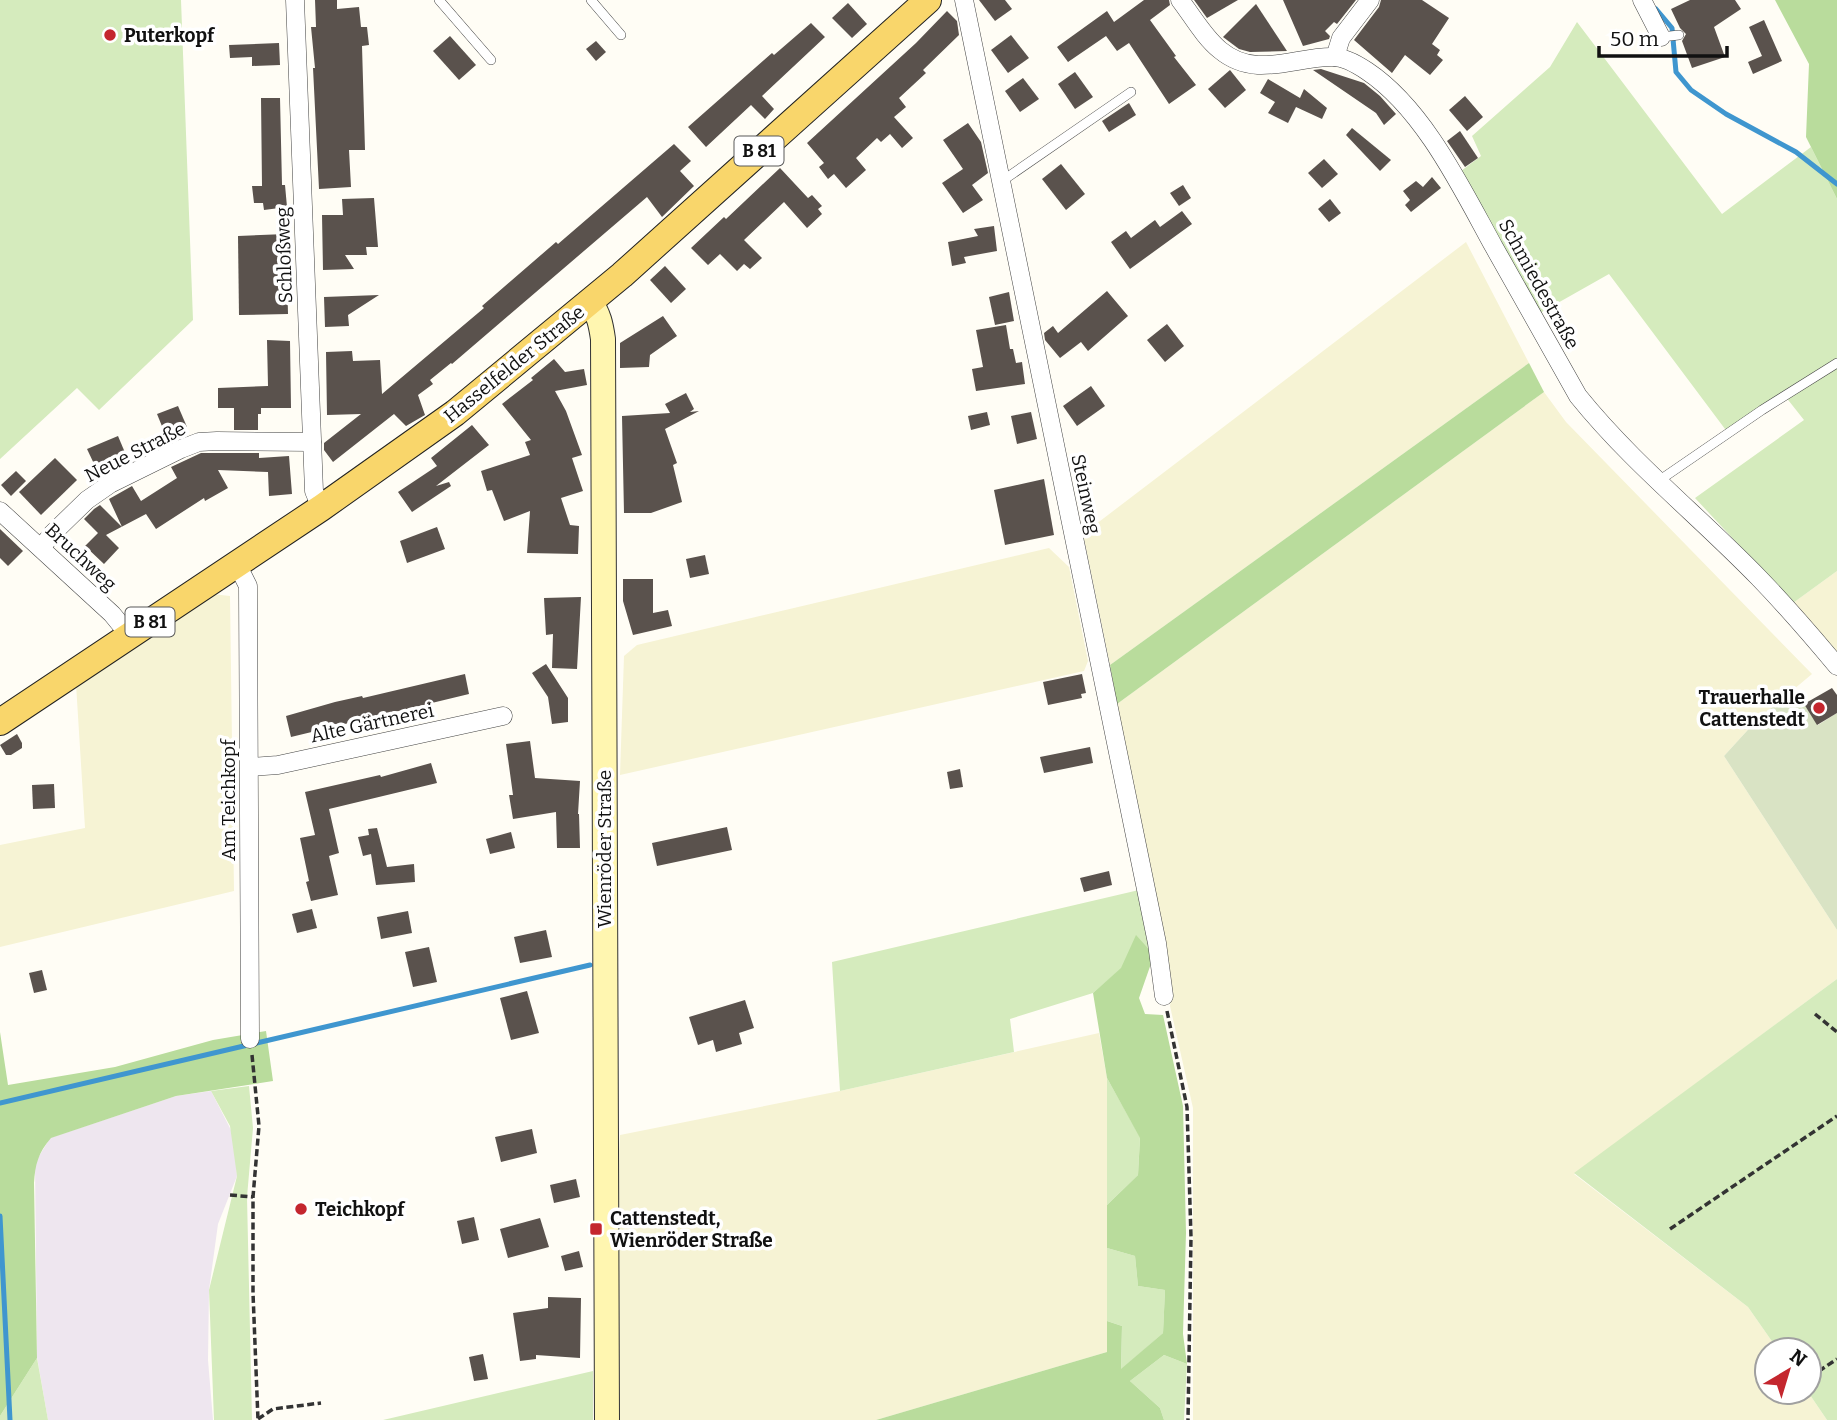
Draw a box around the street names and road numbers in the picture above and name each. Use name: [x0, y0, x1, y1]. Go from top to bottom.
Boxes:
road number: B 81: [734, 136, 784, 166]
street label: Schloßweg: [271, 206, 297, 304]
street label: Schmiedestraße: [1494, 215, 1584, 353]
street label: Hasselfelder Straße: [439, 300, 589, 428]
street label: Neue Straße: [81, 417, 189, 487]
street label: Steinweg: [1066, 452, 1106, 536]
street label: Bruchweg: [41, 518, 121, 596]
road number: B 81: [125, 608, 174, 636]
street label: Alte Gärtnerei: [308, 699, 436, 747]
street label: Am Teichkopf: [217, 738, 240, 861]
street label: Wienröder Straße: [593, 770, 616, 928]

